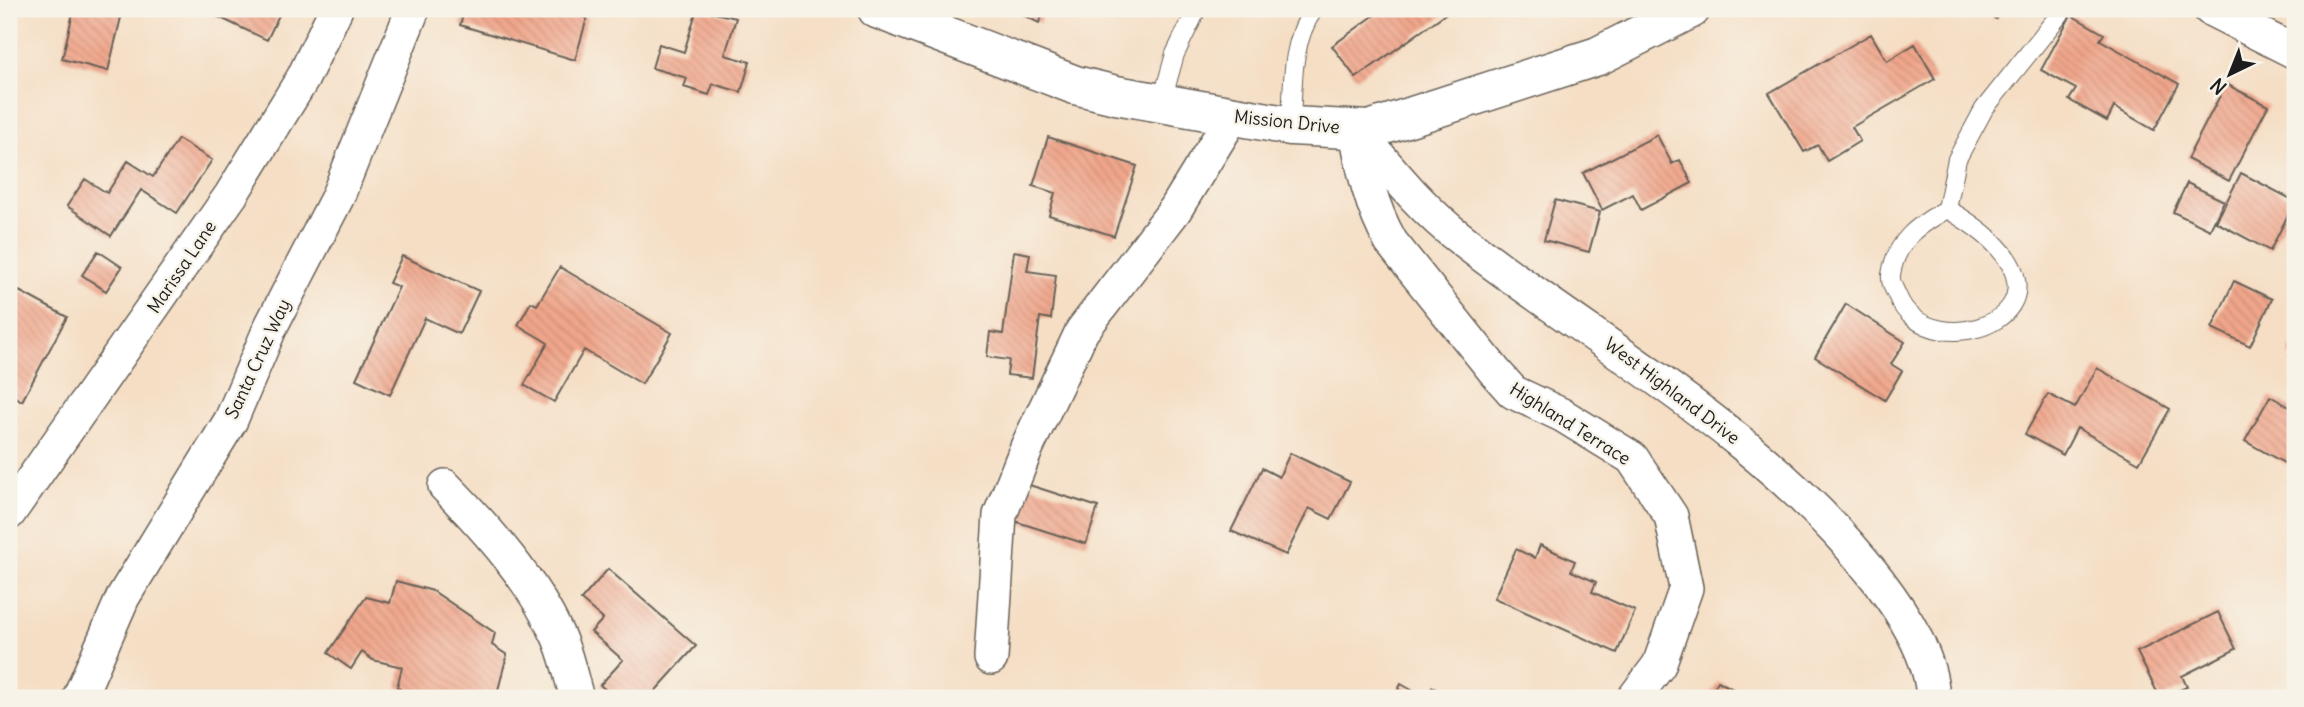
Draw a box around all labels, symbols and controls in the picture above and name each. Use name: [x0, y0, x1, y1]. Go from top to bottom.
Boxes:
north arrow: [2196, 38, 2266, 108]
text: N: [2205, 73, 2231, 100]
street label: Mission Drive: [1233, 105, 1341, 138]
street label: Marissa Lane: [142, 216, 221, 318]
street label: Santa Cruz Way: [220, 295, 295, 422]
street label: West Highland Drive: [1600, 332, 1745, 449]
street label: Highland Terrace: [1506, 377, 1635, 470]

